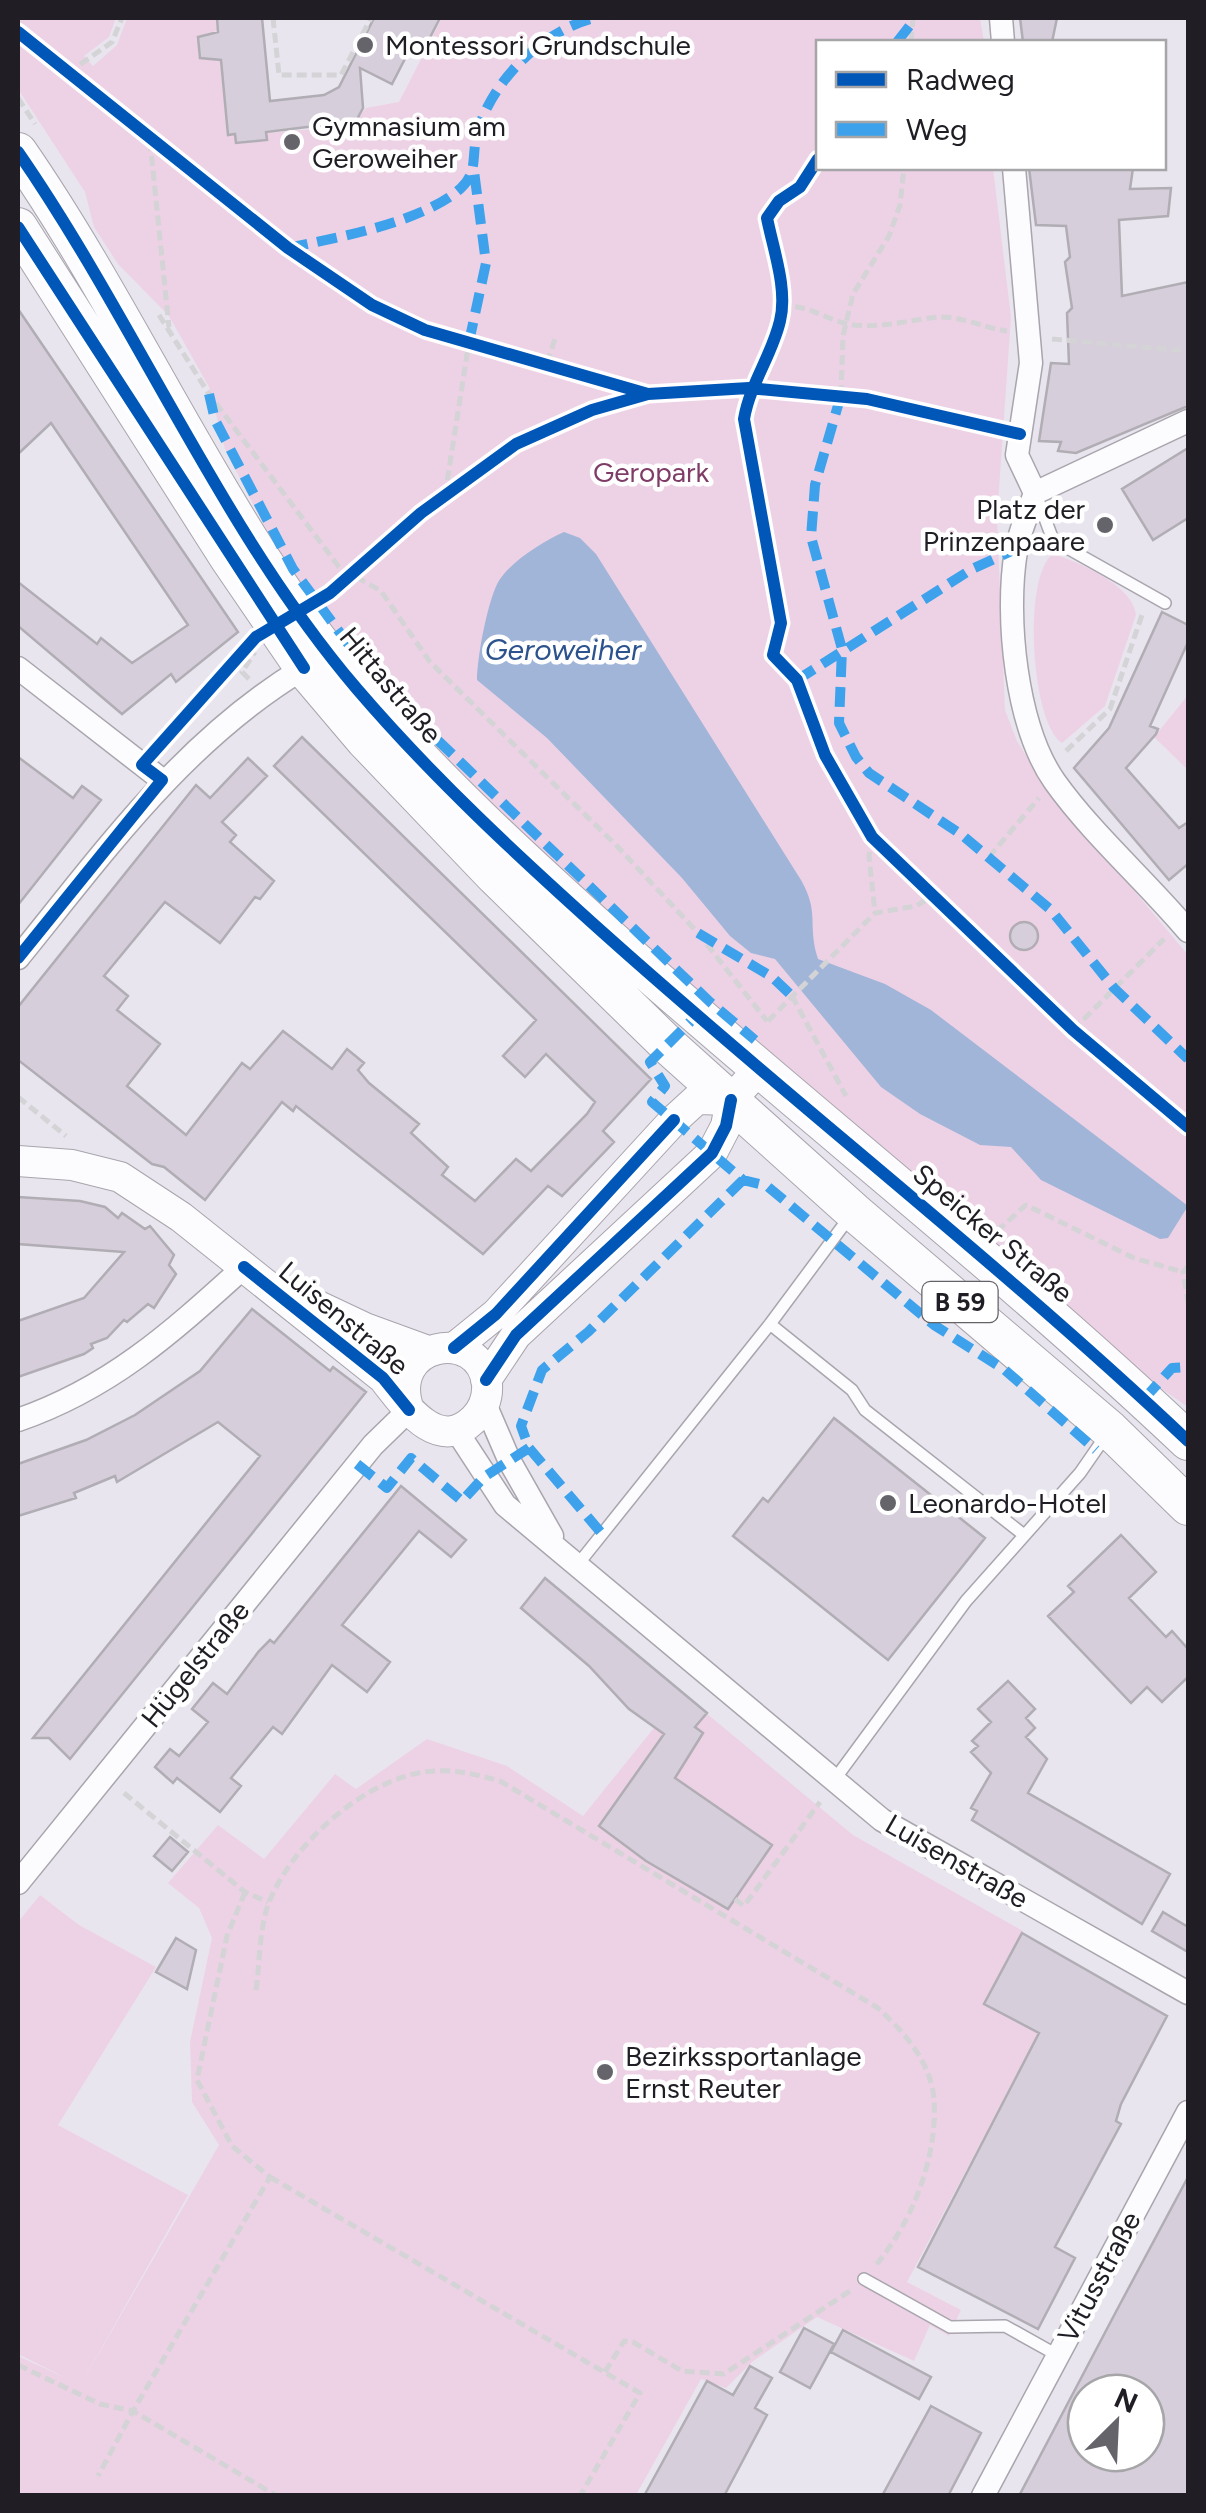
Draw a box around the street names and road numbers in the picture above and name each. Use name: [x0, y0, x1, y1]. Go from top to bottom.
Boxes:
street label: Hittastraße: [333, 620, 449, 750]
street label: Speicker Straße: [906, 1156, 1080, 1310]
street label: Luisenstraße: [272, 1254, 416, 1382]
road number: B 59: [922, 1282, 998, 1322]
street label: Hügelstraße: [134, 1594, 256, 1734]
street label: Luisenstraße: [880, 1807, 1034, 1915]
street label: Vitusstraße: [1050, 2206, 1148, 2348]

